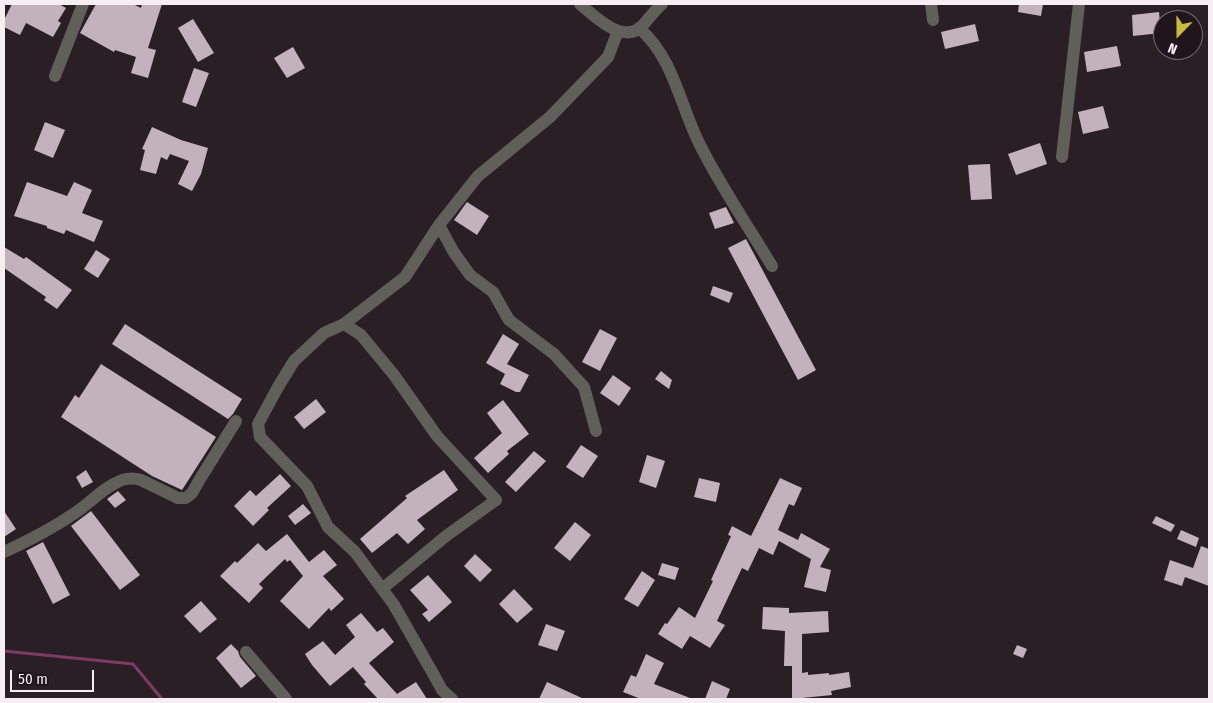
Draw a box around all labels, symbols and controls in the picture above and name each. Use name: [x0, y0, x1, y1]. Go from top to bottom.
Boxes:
north arrow: [1153, 10, 1203, 60]
text: N: [1166, 39, 1180, 58]
scale bar: [12, 660, 96, 692]
text: 50 m: [18, 670, 48, 688]

